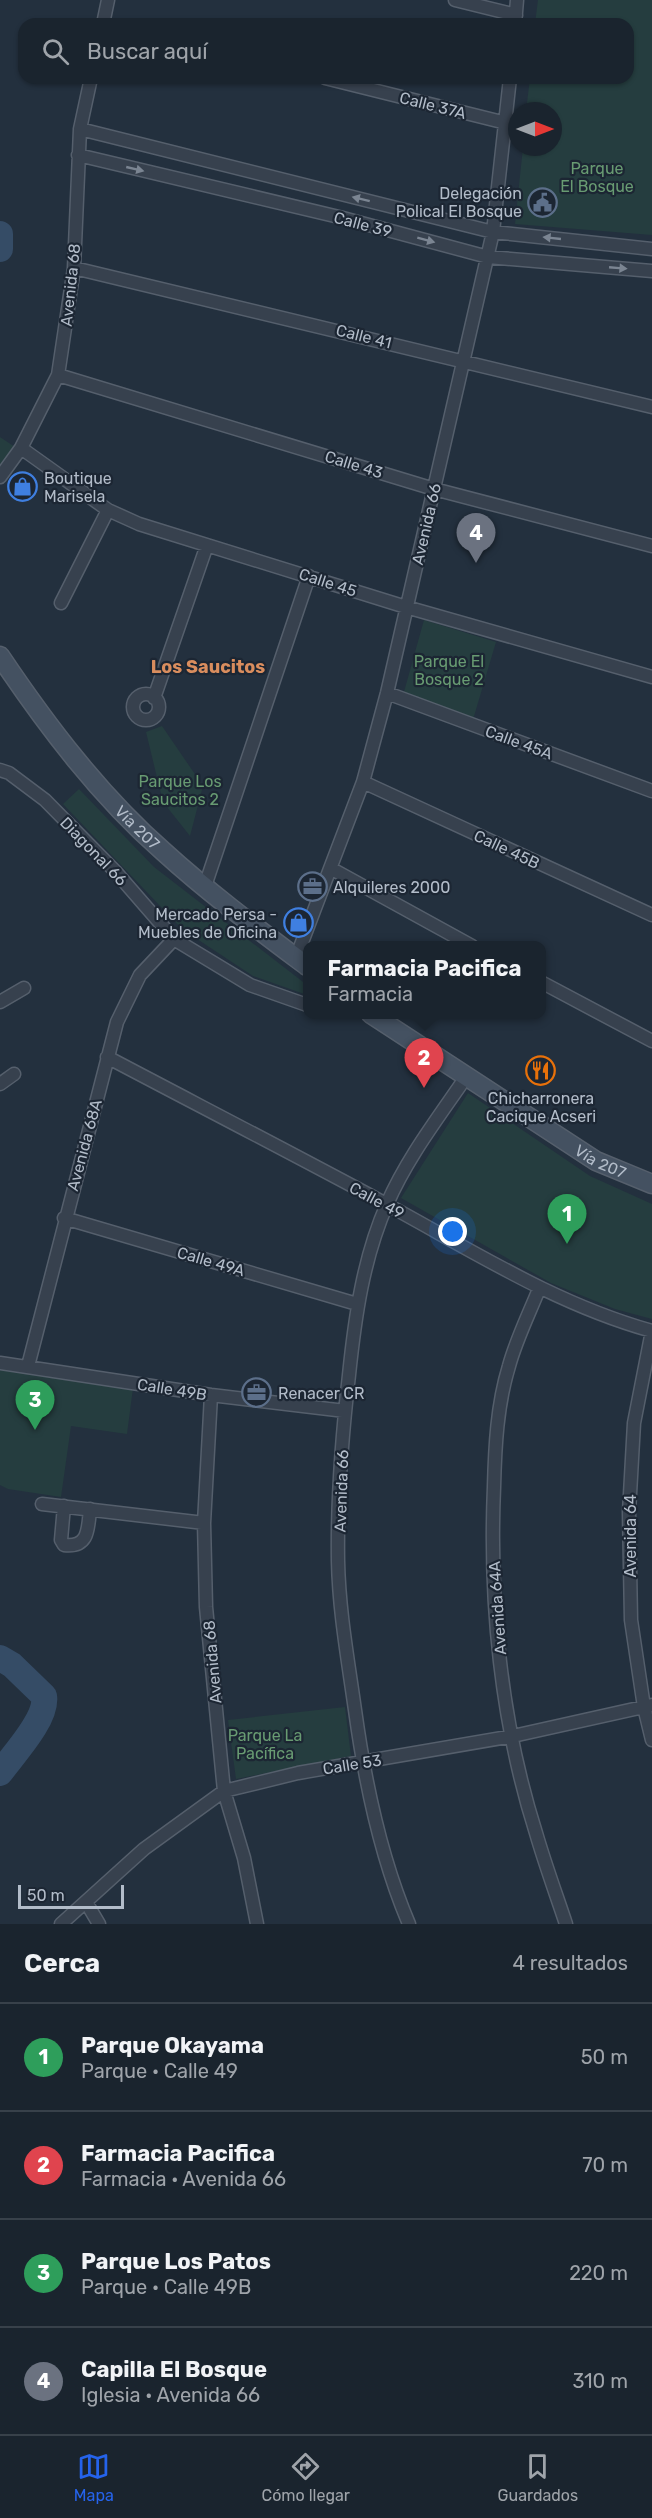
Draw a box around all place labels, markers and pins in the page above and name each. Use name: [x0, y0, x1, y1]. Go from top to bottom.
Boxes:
place label: Delegación Polical El Bosque: [396, 184, 522, 221]
public building icon: Delegación Polical El Bosque: [527, 186, 559, 218]
place label: Boutique Marisela: [44, 469, 112, 506]
shop icon: Boutique Marisela: [7, 471, 39, 503]
pin: 4: [456, 514, 496, 563]
office icon: Alquileres 2000: [296, 871, 328, 903]
place label: Alquileres 2000: [333, 878, 450, 897]
place label: Mercado Persa - Muebles de Oficina: [138, 905, 277, 942]
shop icon: Mercado Persa - Muebles de Oficina: [282, 907, 314, 939]
pin: 2: [404, 1038, 444, 1088]
restaurant icon: Chicharronera Cacique Acseri: [525, 1054, 557, 1086]
place label: Chicharronera Cacique Acseri: [486, 1089, 596, 1126]
pin: 1: [548, 1194, 586, 1244]
office icon: Renacer CR: [241, 1377, 273, 1409]
pin: 3: [15, 1380, 54, 1430]
place label: Renacer CR: [278, 1384, 364, 1403]

